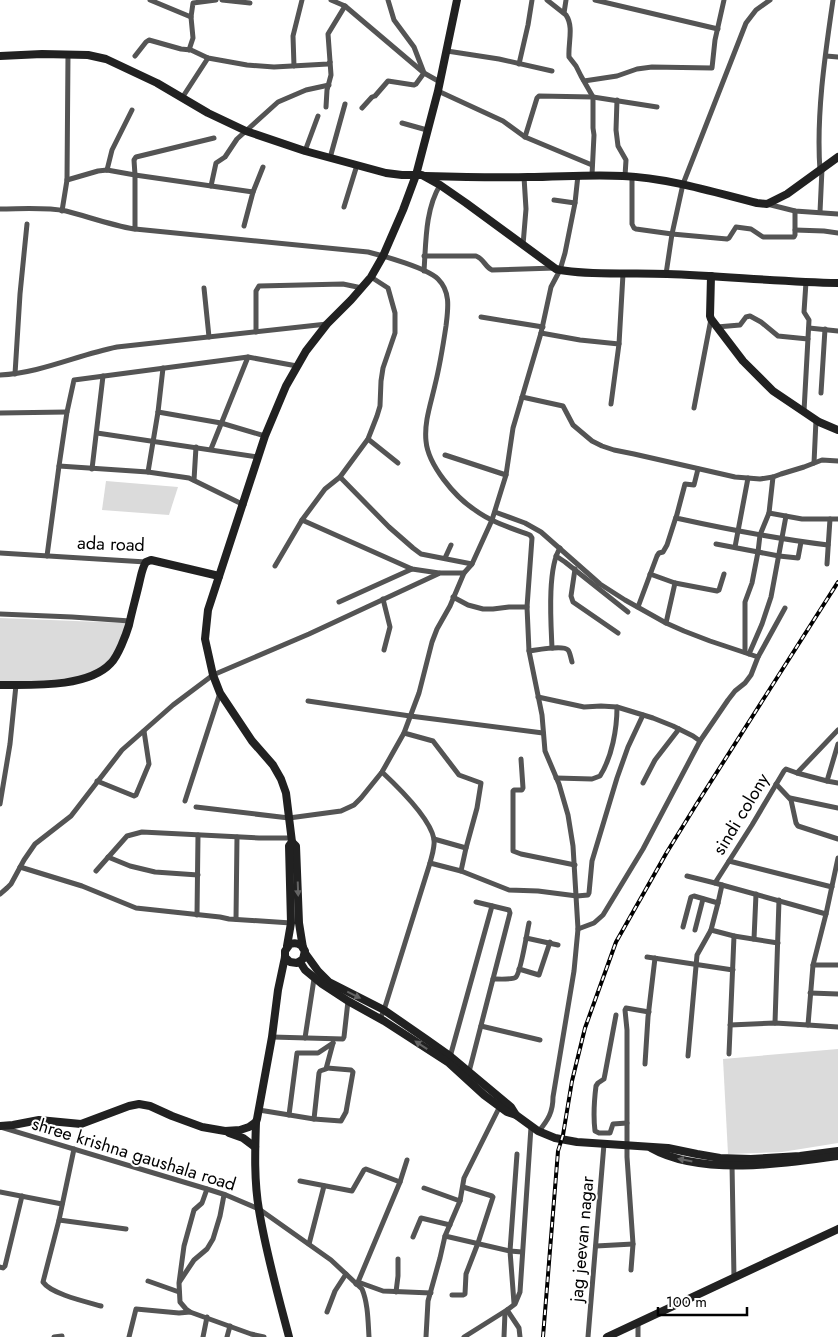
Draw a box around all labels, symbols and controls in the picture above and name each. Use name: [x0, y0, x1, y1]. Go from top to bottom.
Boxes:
street label: ada road: [77, 530, 145, 558]
street label: sindi colony: [706, 768, 776, 860]
one-way arrow: [294, 881, 302, 897]
one-way arrow: [347, 991, 361, 999]
one-way arrow: [414, 1040, 427, 1050]
street label: shree krishna gaushala road: [29, 1111, 239, 1197]
one-way arrow: [677, 1155, 693, 1163]
street label: jag jeevan nagar: [563, 1174, 601, 1305]
scale bar: [658, 1284, 747, 1316]
text: 100 m: [666, 1291, 707, 1313]

